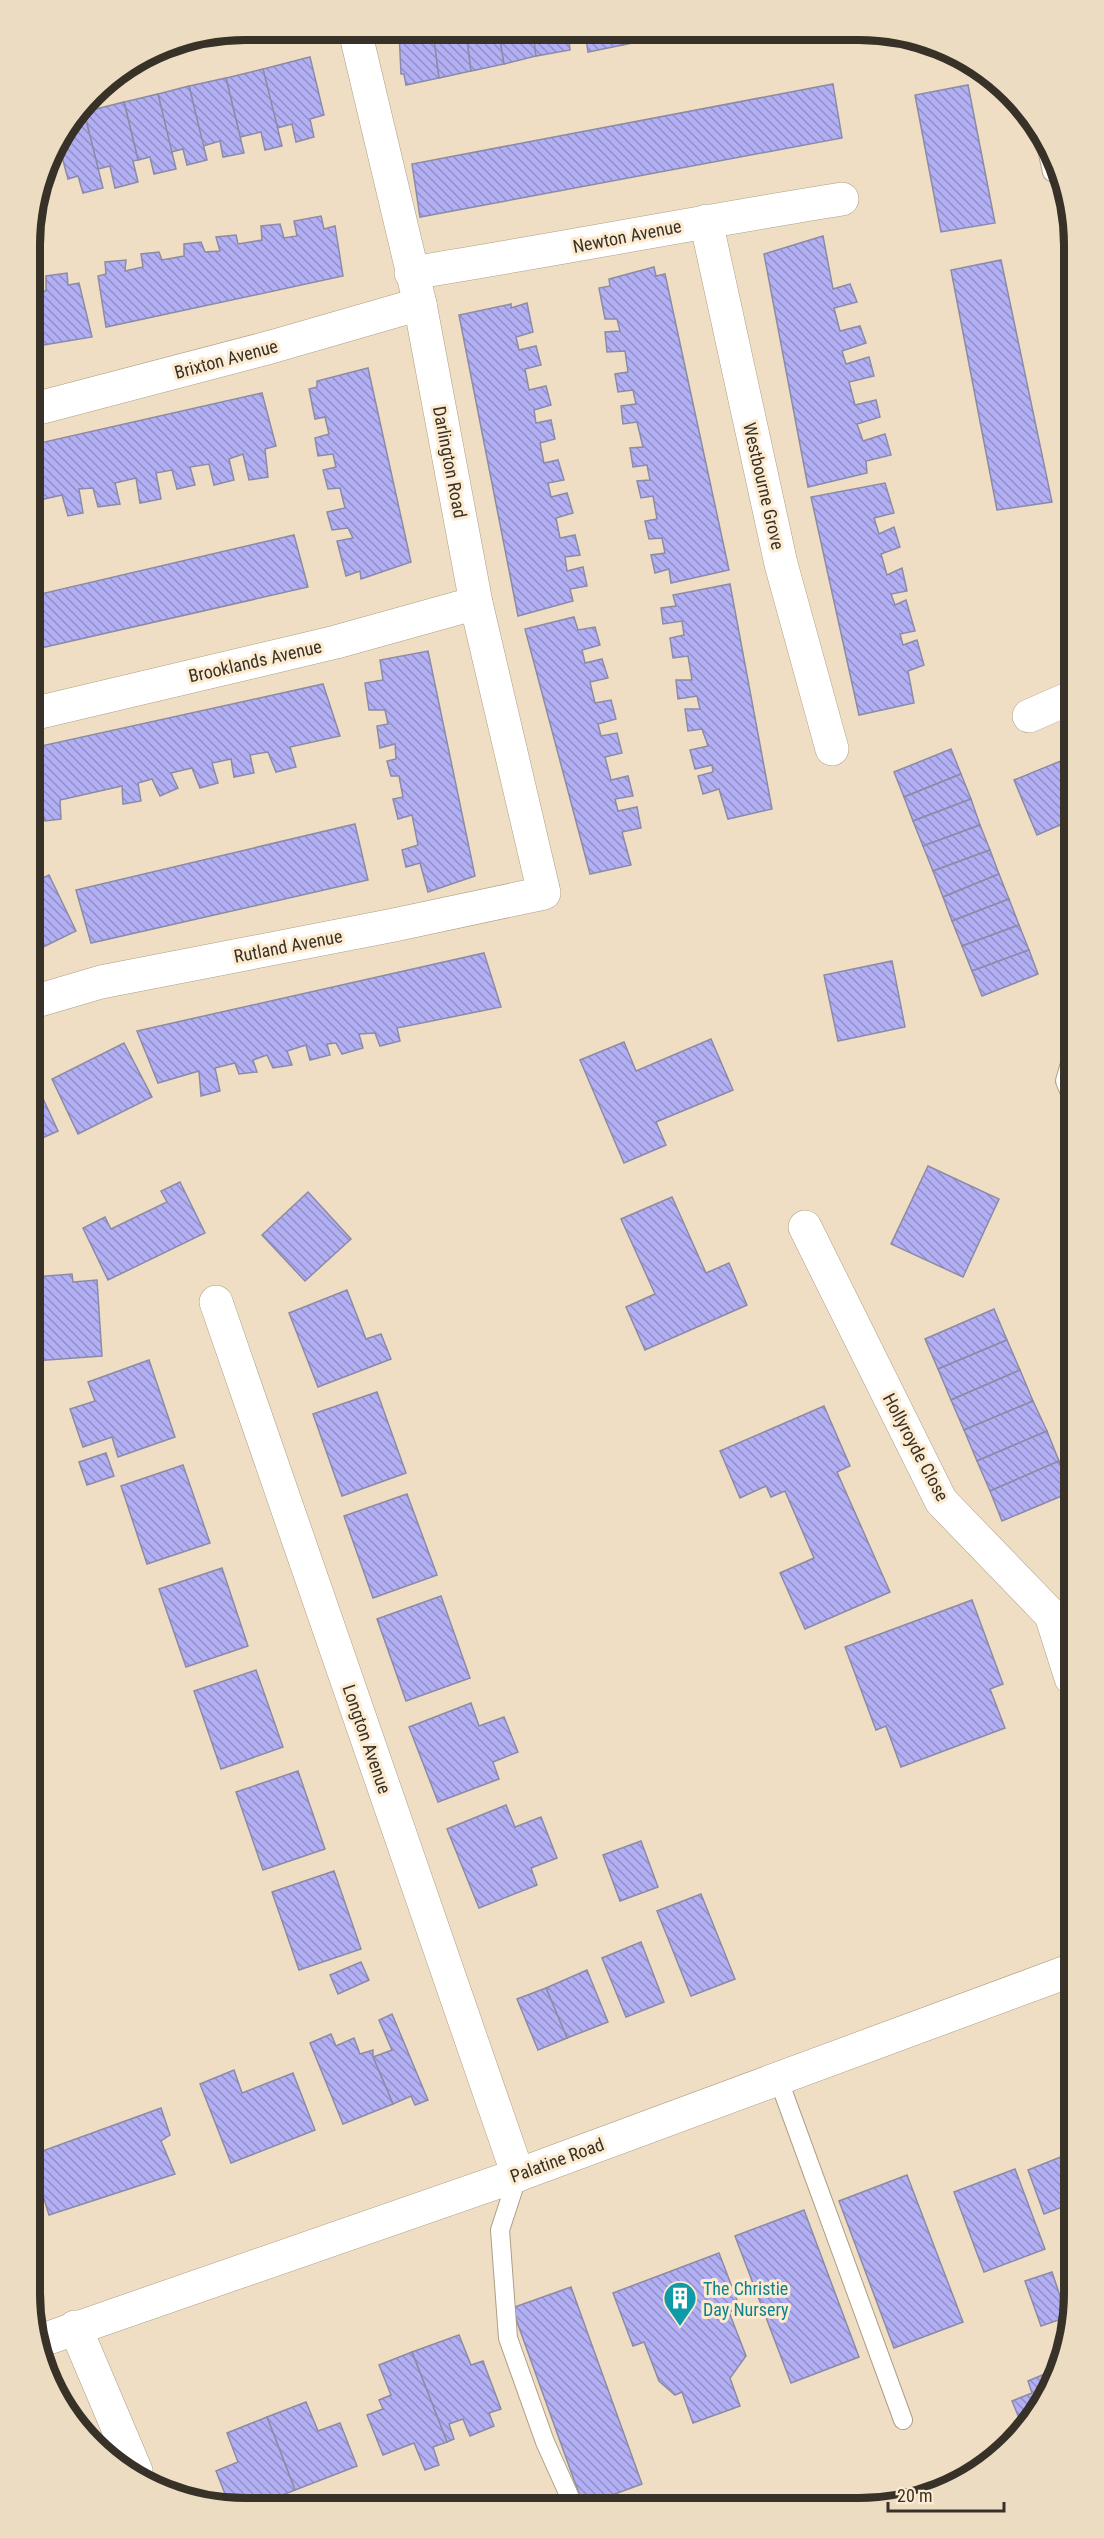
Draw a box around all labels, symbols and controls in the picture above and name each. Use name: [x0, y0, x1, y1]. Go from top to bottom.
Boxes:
street label: Newton Avenue: [571, 215, 683, 257]
street label: Brixton Avenue: [172, 335, 280, 383]
street label: Darlington Road: [429, 404, 471, 520]
street label: Westbourne Grove: [739, 420, 789, 552]
street label: Brooklands Avenue: [186, 635, 324, 687]
street label: Rutland Avenue: [232, 925, 344, 967]
street label: Hollyroyde Close: [879, 1390, 953, 1504]
street label: Longton Avenue: [339, 1682, 395, 1796]
street label: Palatine Road: [507, 2133, 607, 2187]
place label: The Christie Day Nursery: [703, 2278, 789, 2320]
building icon: The Christie Day Nursery: [662, 2280, 698, 2327]
scale bar: [888, 2475, 1004, 2513]
text: 20 m: [897, 2485, 932, 2506]

